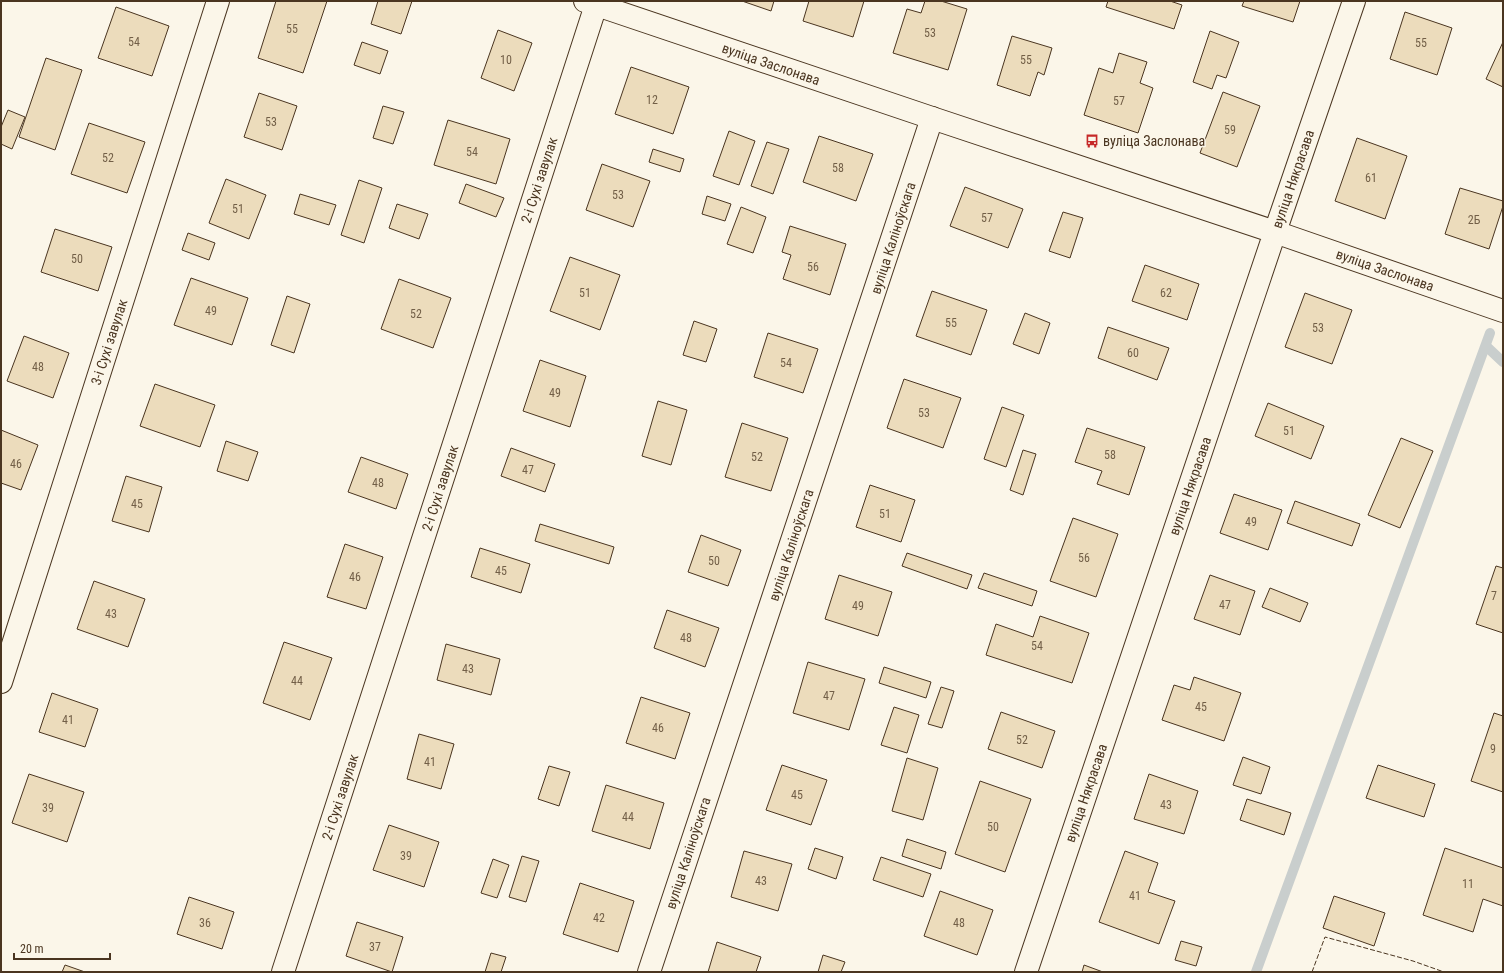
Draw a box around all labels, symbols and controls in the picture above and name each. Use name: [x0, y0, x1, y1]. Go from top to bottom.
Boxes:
house number: 55: [286, 22, 298, 36]
house number: 53: [924, 26, 936, 40]
house number: 54: [128, 35, 140, 49]
house number: 55: [1415, 36, 1427, 50]
street label: вуліца Заслонава: [720, 40, 822, 88]
house number: 10: [500, 53, 512, 67]
house number: 55: [1020, 53, 1032, 67]
house number: 12: [646, 93, 658, 107]
house number: 57: [1113, 94, 1125, 108]
house number: 53: [265, 115, 277, 129]
house number: 59: [1224, 123, 1236, 137]
street label: вуліца Някрасава: [1269, 128, 1317, 230]
bus stop icon: вуліца Заслонава: [1084, 133, 1100, 149]
place label: вуліца Заслонава: [1103, 133, 1205, 149]
street label: 2-і Сухі завулак: [518, 135, 560, 225]
house number: 54: [466, 145, 478, 159]
house number: 52: [102, 151, 114, 165]
house number: 58: [832, 161, 844, 175]
house number: 61: [1365, 171, 1377, 185]
street label: вуліца Каліноўскага: [867, 180, 919, 296]
house number: 53: [612, 188, 624, 202]
house number: 51: [232, 202, 244, 216]
house number: 57: [981, 211, 993, 225]
house number: 2Б: [1468, 213, 1481, 227]
street label: вуліца Заслонава: [1334, 246, 1436, 294]
house number: 50: [71, 252, 83, 266]
house number: 56: [807, 260, 819, 274]
house number: 51: [579, 286, 591, 300]
house number: 62: [1160, 286, 1172, 300]
street label: 3-і Сухі завулак: [88, 297, 130, 387]
house number: 49: [205, 304, 217, 318]
house number: 52: [410, 307, 422, 321]
house number: 55: [945, 316, 957, 330]
house number: 53: [1312, 321, 1324, 335]
house number: 60: [1127, 346, 1139, 360]
house number: 54: [780, 356, 792, 370]
house number: 48: [32, 360, 44, 374]
house number: 49: [549, 386, 561, 400]
house number: 53: [918, 406, 930, 420]
house number: 51: [1283, 424, 1295, 438]
street label: вуліца Някрасава: [1166, 435, 1214, 537]
street label: 2-і Сухі завулак: [419, 443, 461, 533]
house number: 58: [1104, 448, 1116, 462]
house number: 52: [751, 450, 763, 464]
house number: 46: [10, 457, 22, 471]
house number: 47: [522, 463, 534, 477]
house number: 48: [372, 476, 384, 490]
street label: вуліца Каліноўскага: [765, 487, 817, 603]
house number: 45: [131, 497, 143, 511]
house number: 51: [879, 507, 891, 521]
house number: 49: [1245, 515, 1257, 529]
house number: 56: [1078, 551, 1090, 565]
house number: 50: [708, 554, 720, 568]
house number: 45: [495, 564, 507, 578]
house number: 46: [349, 570, 361, 584]
house number: 7: [1491, 589, 1497, 603]
house number: 47: [1219, 598, 1231, 612]
house number: 49: [852, 599, 864, 613]
house number: 43: [105, 607, 117, 621]
house number: 48: [680, 631, 692, 645]
house number: 54: [1031, 639, 1043, 653]
house number: 43: [462, 662, 474, 676]
house number: 44: [291, 674, 303, 688]
house number: 47: [823, 689, 835, 703]
house number: 45: [1195, 700, 1207, 714]
house number: 41: [62, 713, 74, 727]
house number: 46: [652, 721, 664, 735]
house number: 52: [1016, 733, 1028, 747]
street label: вуліца Някрасава: [1062, 742, 1110, 844]
house number: 9: [1490, 742, 1496, 756]
street label: 2-і Сухі завулак: [319, 752, 361, 842]
house number: 41: [424, 755, 436, 769]
house number: 45: [791, 788, 803, 802]
street label: вуліца Каліноўскага: [662, 795, 714, 911]
house number: 43: [1160, 798, 1172, 812]
house number: 39: [42, 801, 54, 815]
house number: 44: [622, 810, 634, 824]
house number: 50: [987, 820, 999, 834]
house number: 39: [400, 849, 412, 863]
house number: 43: [755, 874, 767, 888]
house number: 11: [1462, 877, 1474, 891]
house number: 41: [1129, 889, 1141, 903]
house number: 42: [593, 911, 605, 925]
house number: 36: [199, 916, 211, 930]
house number: 48: [953, 916, 965, 930]
scale bar: [14, 935, 110, 961]
house number: 37: [369, 940, 381, 954]
text: 20 m: [20, 942, 44, 956]

